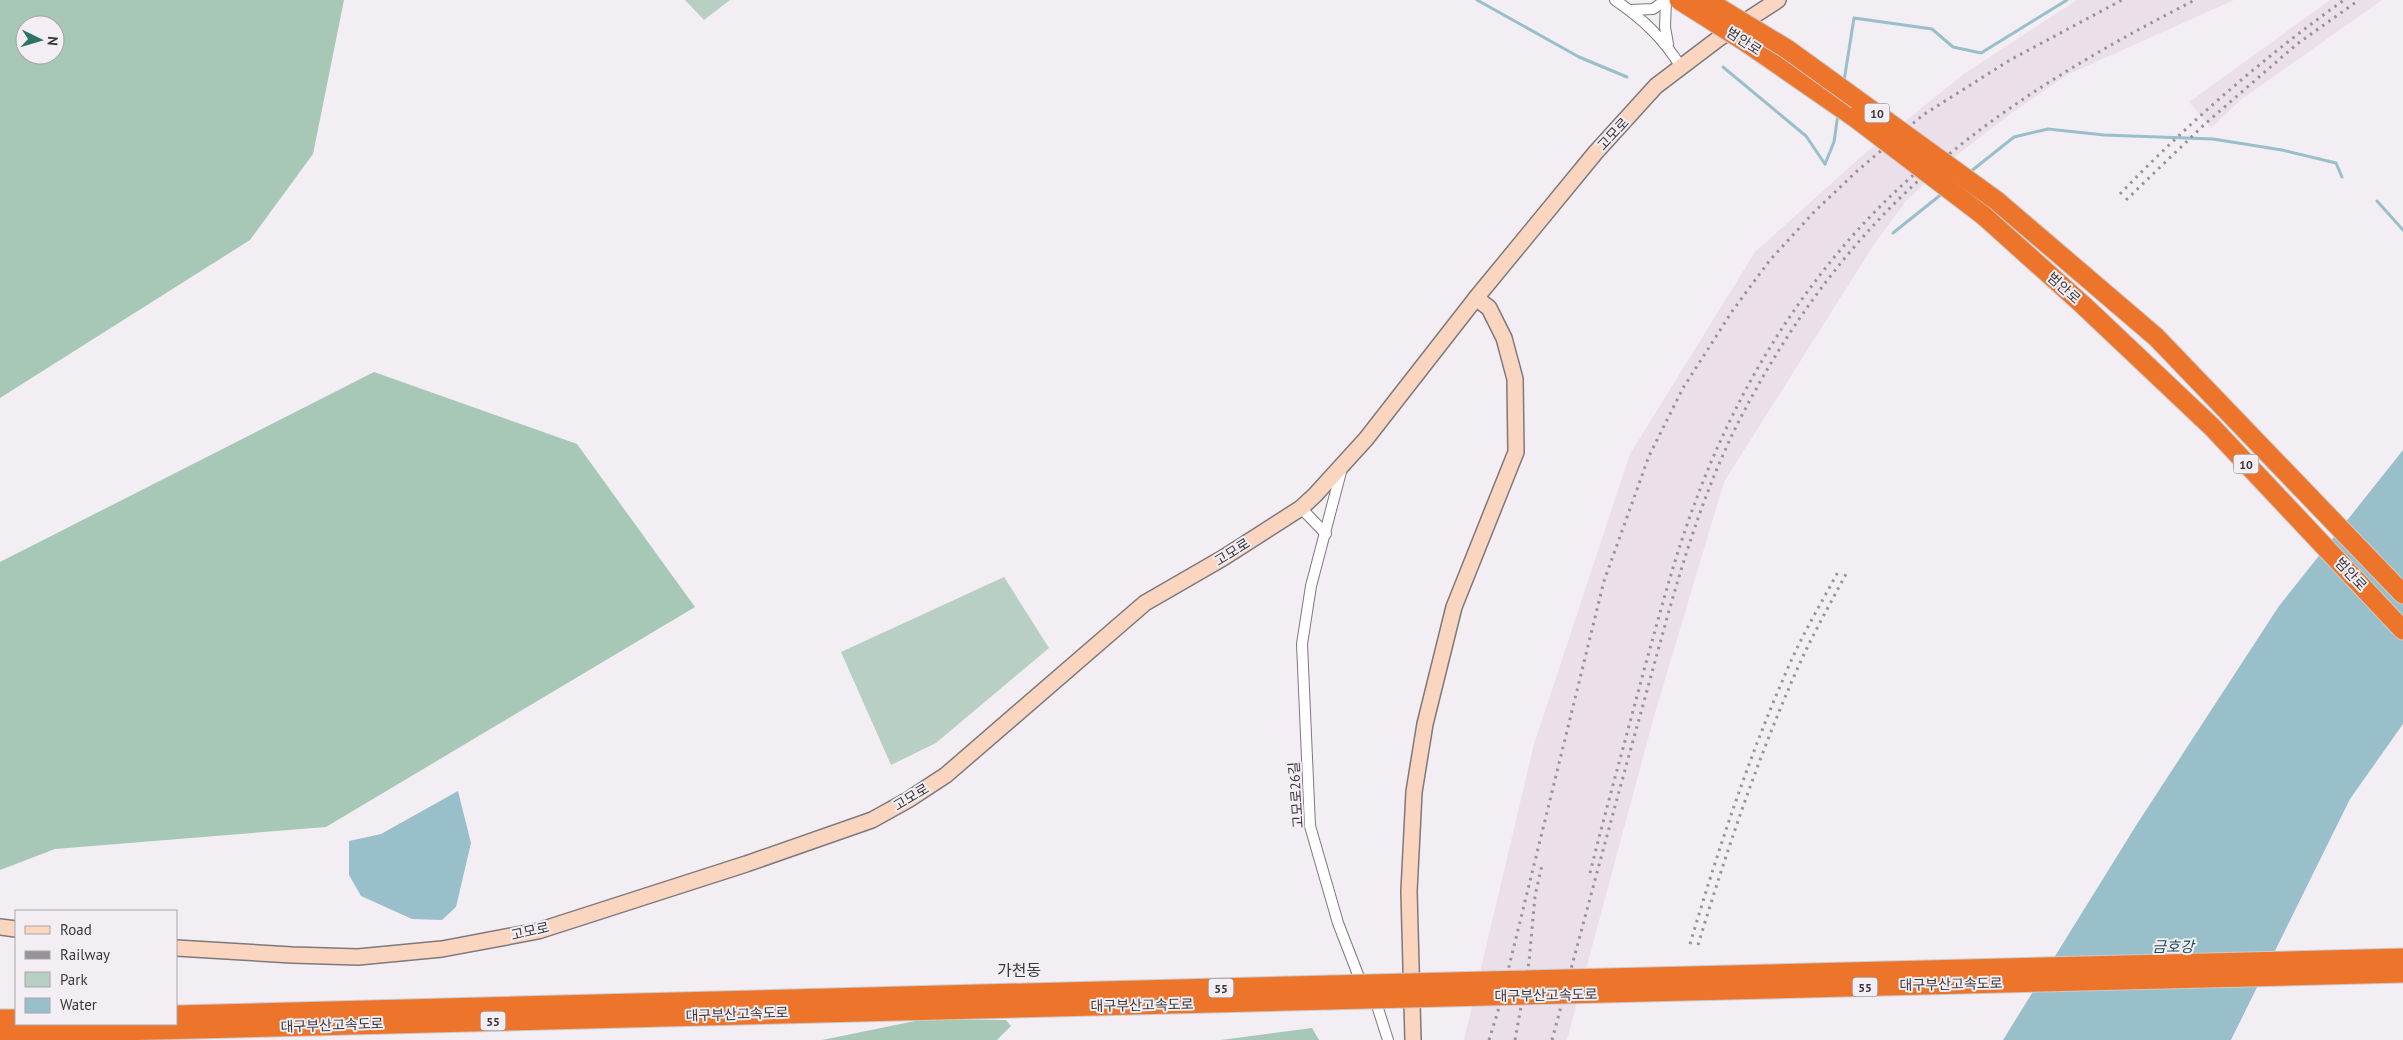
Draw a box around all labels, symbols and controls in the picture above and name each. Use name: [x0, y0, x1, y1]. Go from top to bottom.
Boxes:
north arrow: [15, 15, 65, 65]
street label: 범안로: [1723, 23, 1765, 59]
text: N: [44, 36, 62, 47]
road number: 10: [1864, 104, 1890, 122]
street label: 고모로: [1593, 114, 1633, 154]
street label: 범안로: [2044, 268, 2084, 308]
road number: 10: [2234, 454, 2258, 474]
street label: 고모로: [1211, 534, 1253, 570]
street label: 범안로: [2331, 554, 2371, 594]
street label: 고모로26길: [1285, 761, 1307, 829]
street label: 고모로: [890, 779, 932, 815]
legend: [15, 910, 178, 1025]
street label: 고모로: [509, 918, 551, 944]
text: Road: [60, 920, 92, 939]
water label: 금호강: [2152, 937, 2196, 956]
text: Railway: [60, 945, 110, 964]
district label: 가천동: [997, 960, 1041, 980]
text: Park: [60, 970, 88, 989]
street label: 대구부산고속도로: [1899, 974, 2003, 994]
road number: 55: [1208, 978, 1234, 998]
road number: 55: [1852, 978, 1878, 996]
street label: 대구부산고속도로: [1494, 985, 1598, 1005]
text: Water: [60, 995, 97, 1014]
street label: 대구부산고속도로: [1090, 995, 1194, 1015]
street label: 대구부산고속도로: [685, 1003, 789, 1025]
road number: 55: [480, 1011, 506, 1030]
street label: 대구부산고속도로: [280, 1014, 384, 1036]

